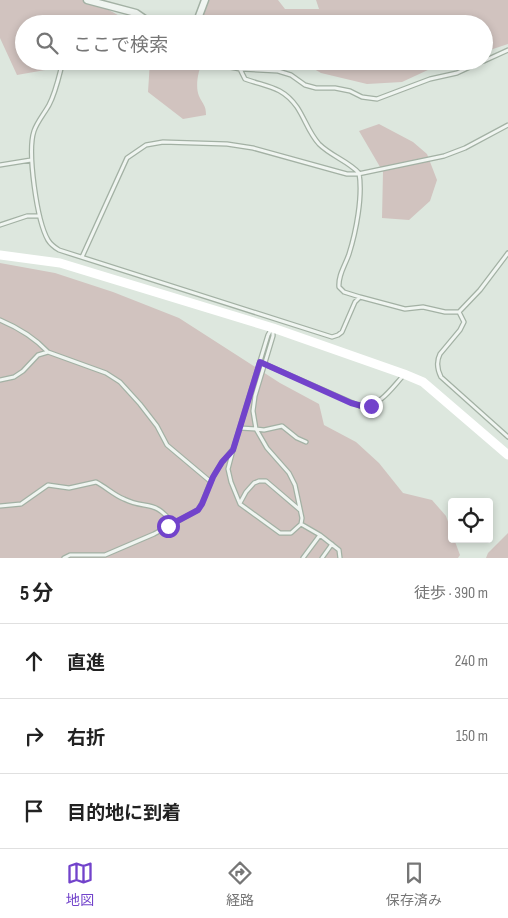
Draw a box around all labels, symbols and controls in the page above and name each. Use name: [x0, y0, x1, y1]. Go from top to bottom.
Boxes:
search box: [15, 15, 493, 70]
icon: search: [33, 29, 61, 57]
text: ここで検索: [73, 34, 168, 57]
route end: [360, 395, 383, 418]
map controls: [448, 498, 493, 543]
button: locate: [448, 498, 493, 543]
route start: [157, 515, 180, 538]
text: 5 分: [20, 581, 54, 606]
text: 徒歩 · 390 m: [414, 584, 488, 603]
icon: ahead: [20, 647, 48, 675]
text: 直進: [67, 652, 105, 675]
text: 240 m: [455, 652, 488, 671]
icon: right: [20, 722, 48, 750]
text: 右折: [67, 727, 105, 750]
text: 150 m: [456, 727, 488, 746]
icon: arrive: [20, 797, 48, 825]
text: 目的地に到着: [67, 802, 181, 825]
tab: 地図: [66, 859, 94, 909]
tab: 経路: [226, 859, 254, 909]
tab: 保存済み: [386, 859, 442, 909]

